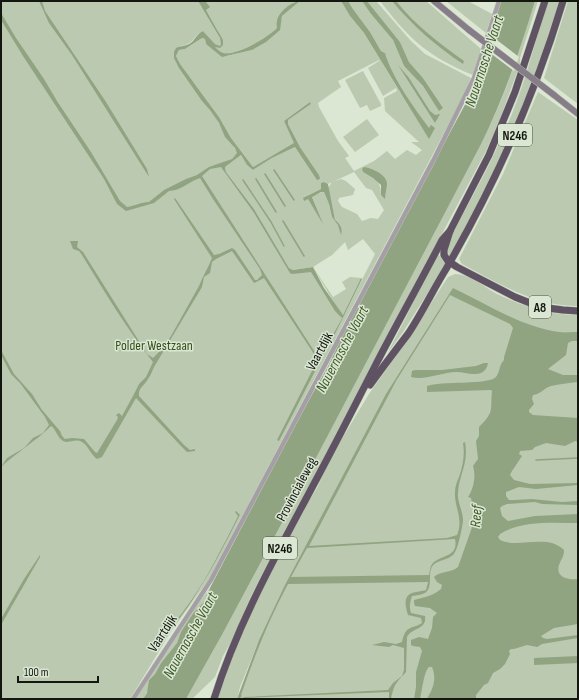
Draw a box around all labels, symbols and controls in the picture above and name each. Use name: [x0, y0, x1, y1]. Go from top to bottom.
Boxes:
water label: Nauernasche Vaart: [461, 13, 508, 109]
road number: N246: [498, 124, 532, 146]
road number: A8: [529, 296, 551, 318]
water label: Nauernasche Vaart: [312, 302, 373, 396]
street label: Vaartdijk: [302, 328, 337, 373]
park label: Polder Westzaan: [115, 337, 193, 354]
street label: Provincialeweg: [272, 454, 321, 524]
water label: Reef: [466, 502, 487, 528]
road number: N246: [263, 537, 297, 559]
water label: Nauernasche Vaart: [159, 589, 222, 681]
street label: Vaartdijk: [144, 611, 181, 655]
scale bar: [18, 658, 98, 684]
text: 100 m: [24, 665, 49, 680]

